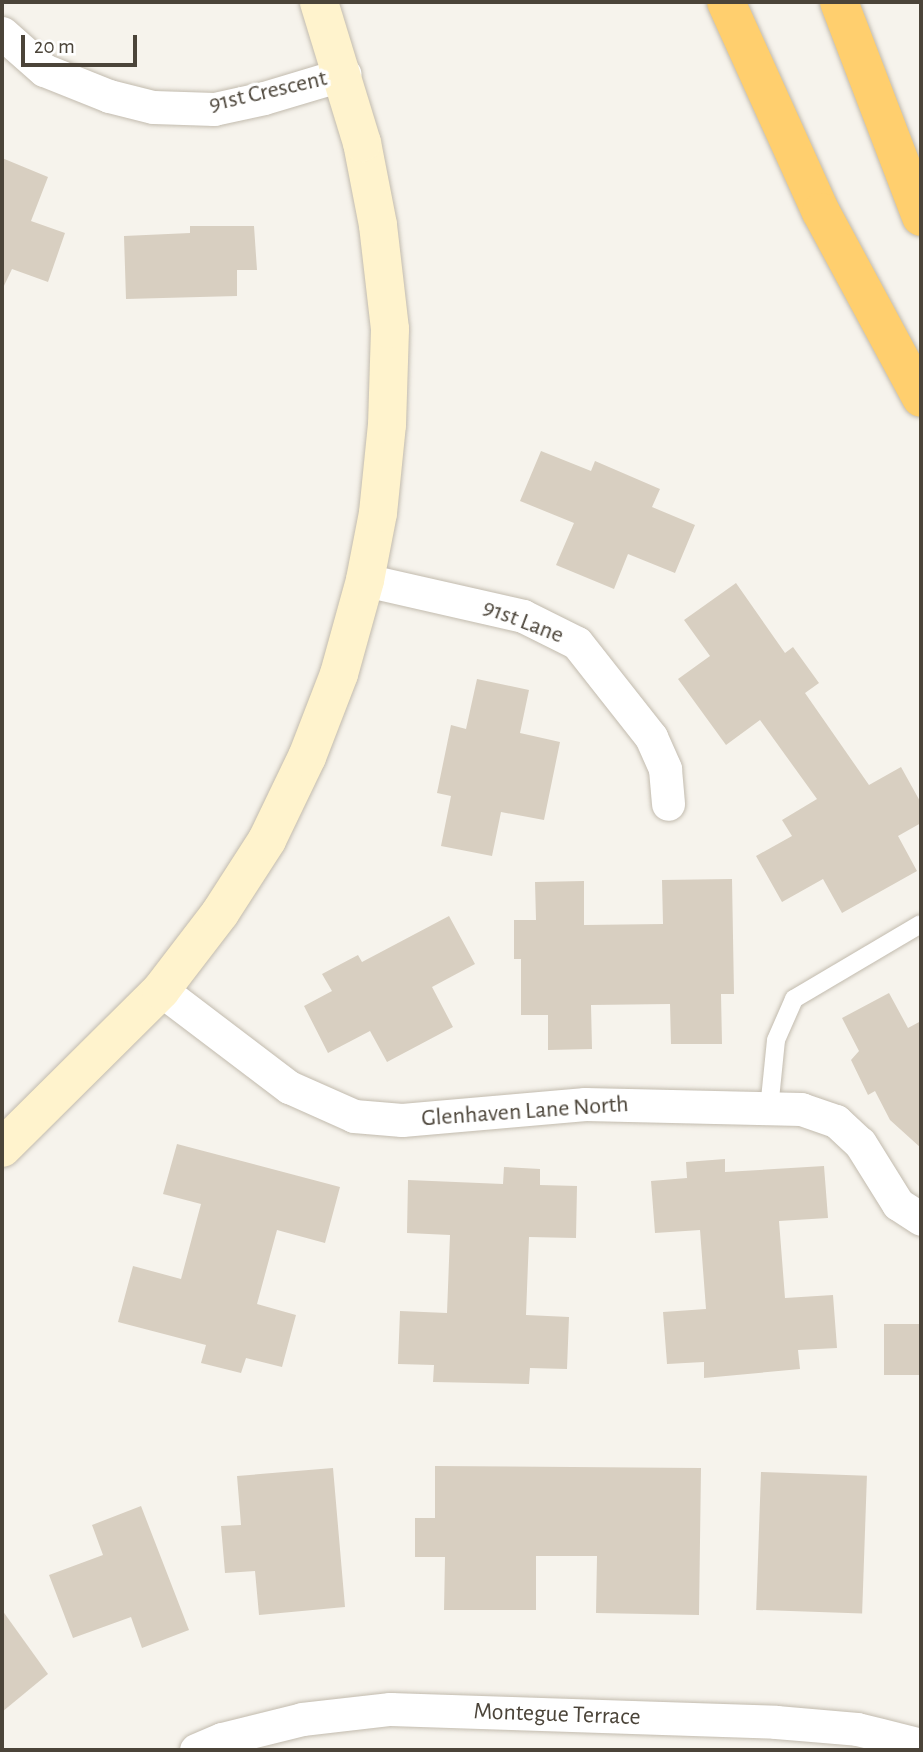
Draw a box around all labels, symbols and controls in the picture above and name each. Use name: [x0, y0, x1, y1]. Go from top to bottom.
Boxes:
scale bar: [24, 21, 140, 65]
text: 20 m: [34, 36, 75, 57]
street label: 91st Crescent: [206, 64, 330, 120]
street label: 91st Lane: [478, 593, 568, 651]
street label: Glenhaven Lane North: [420, 1090, 630, 1134]
street label: Montegue Terrace: [473, 1698, 641, 1732]

